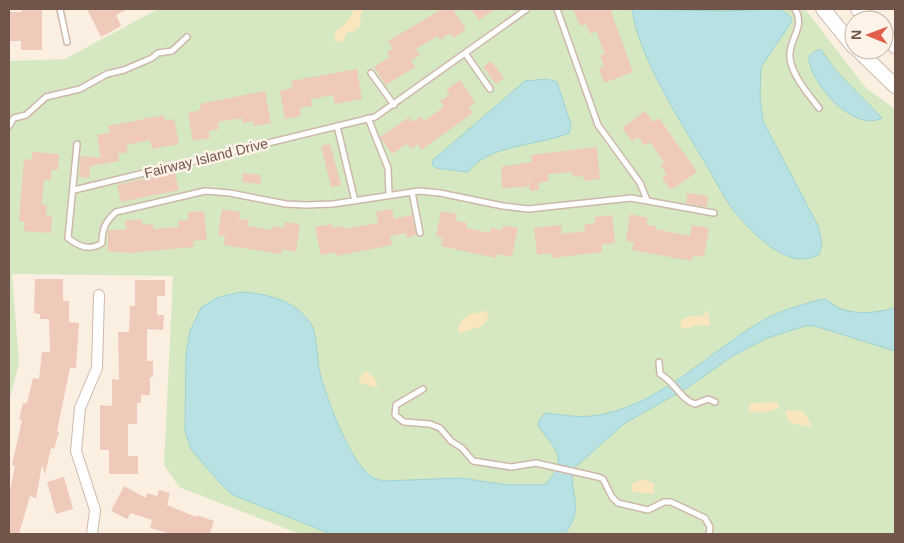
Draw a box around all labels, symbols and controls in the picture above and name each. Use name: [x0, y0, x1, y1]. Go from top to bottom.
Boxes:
north arrow: [844, 10, 894, 60]
text: N: [848, 30, 864, 40]
street label: Fairway Island Drive: [143, 135, 270, 181]

